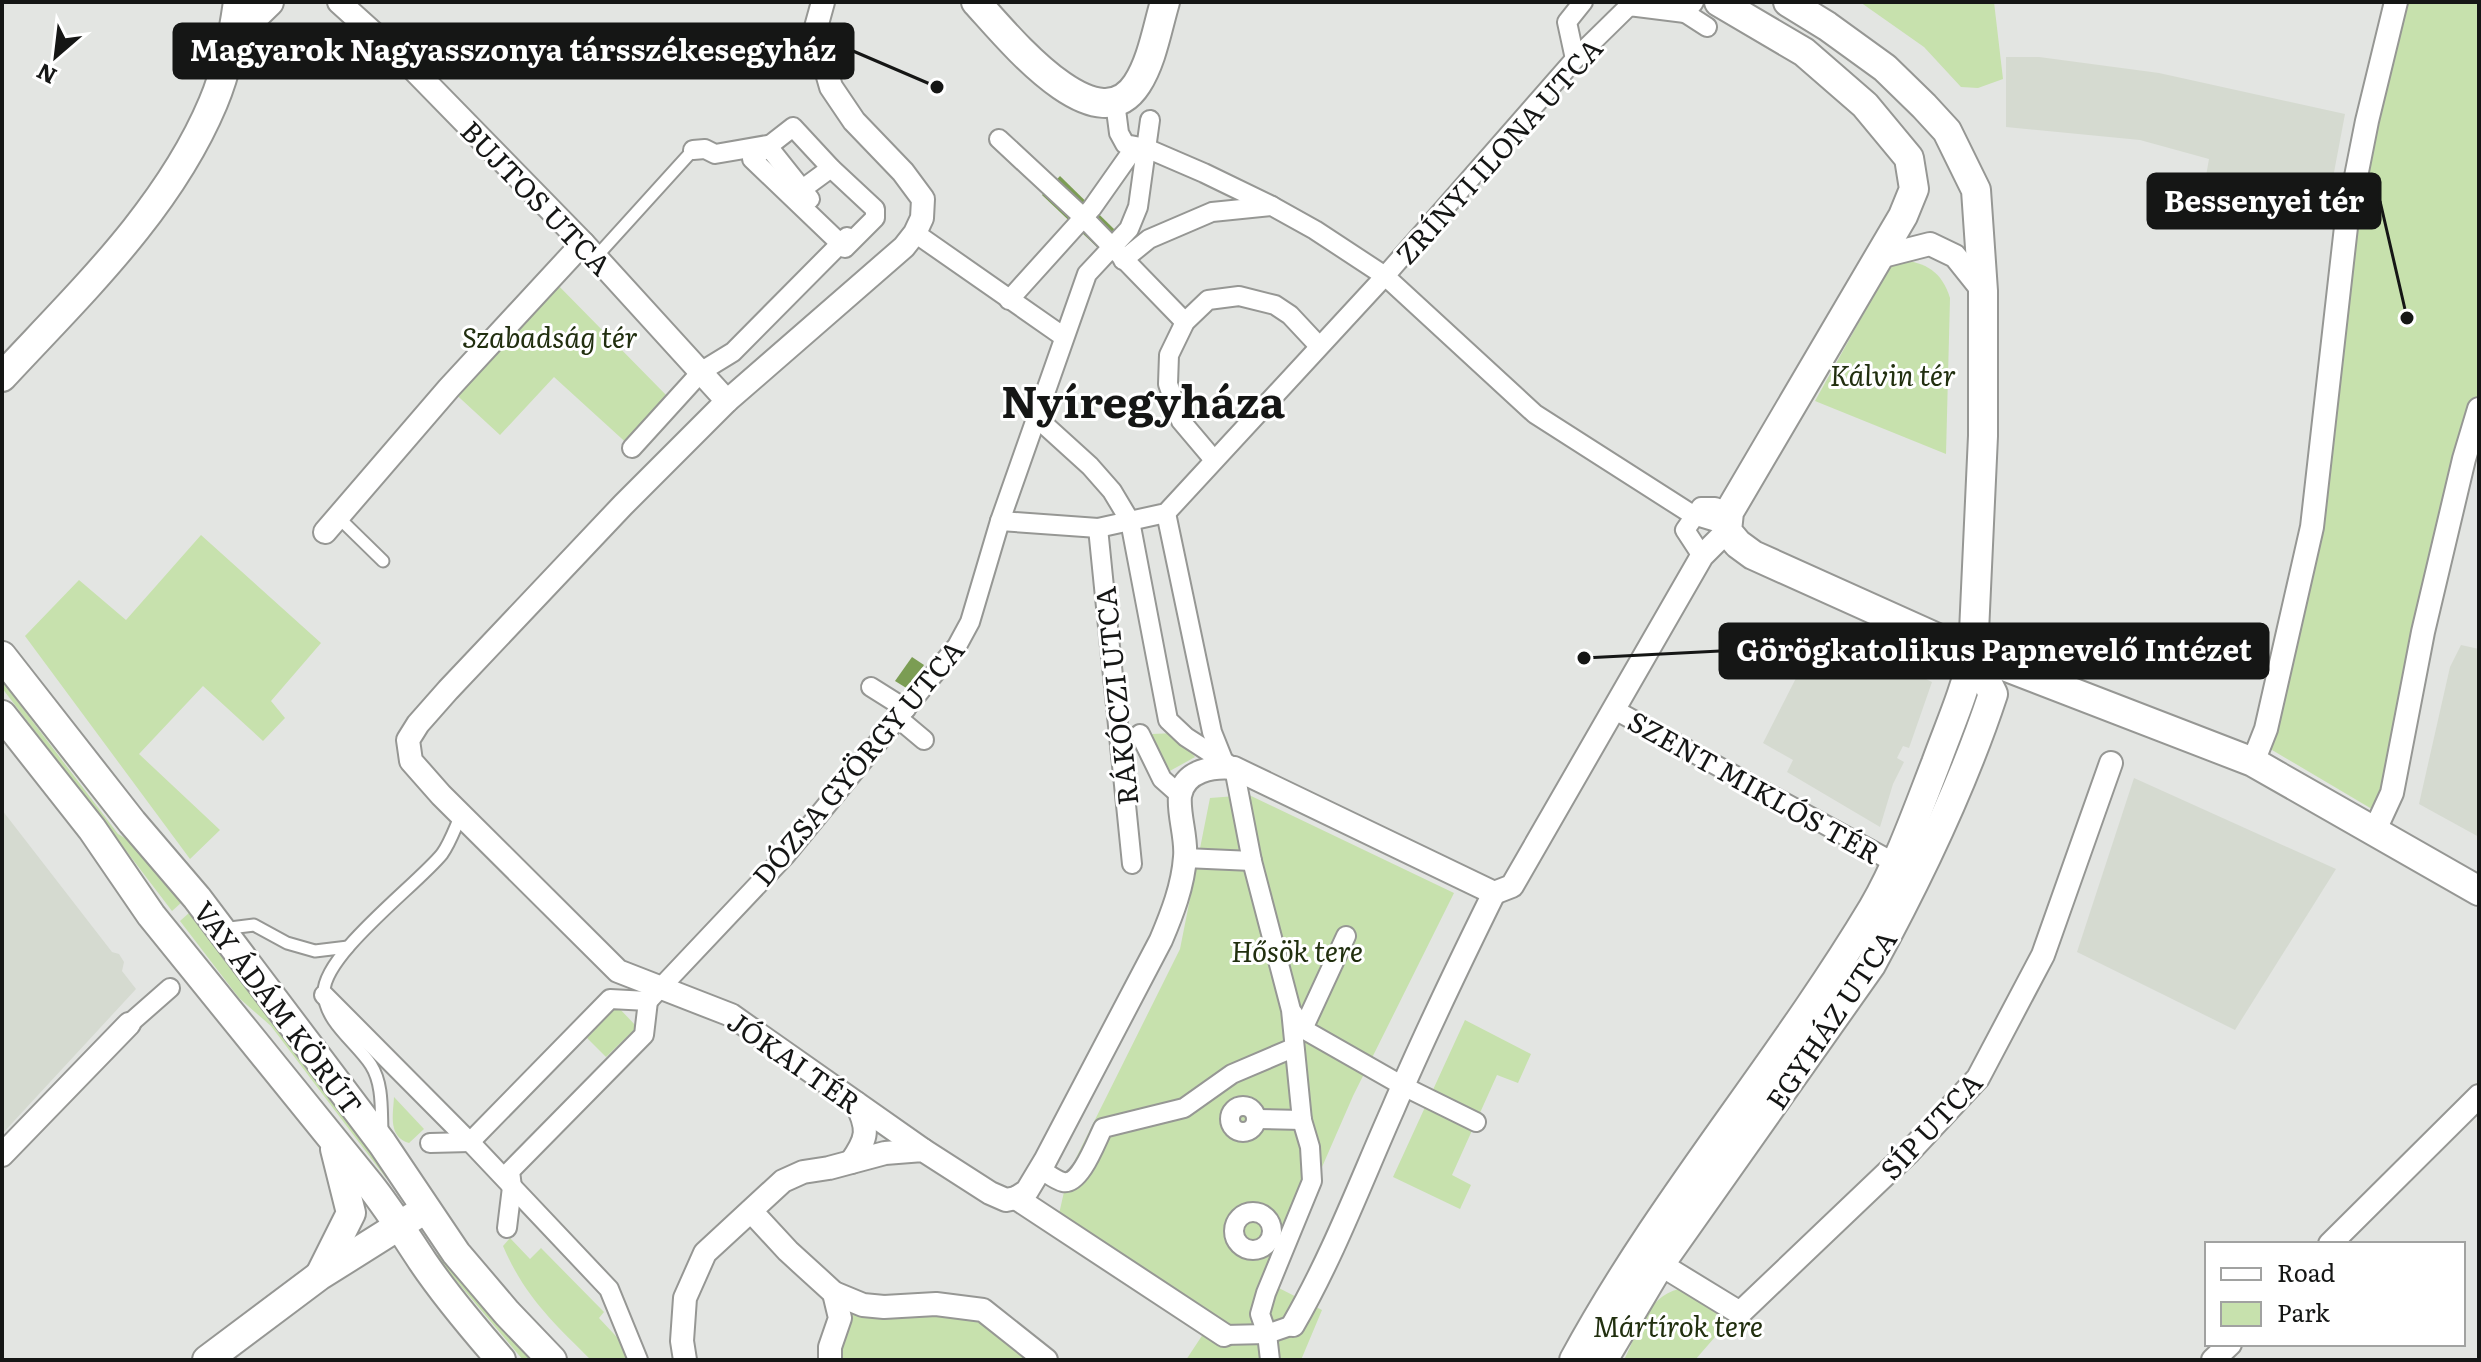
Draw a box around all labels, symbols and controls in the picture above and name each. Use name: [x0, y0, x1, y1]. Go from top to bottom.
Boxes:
north arrow: [16, 16, 96, 96]
callout: Magyarok Nagyasszonya társszékesegyház: [174, 24, 853, 78]
text: Magyarok Nagyasszonya társszékesegyház: [190, 26, 836, 70]
street label: ZRÍNYI ILONA UTCA: [1385, 27, 1611, 272]
text: N: [30, 56, 62, 94]
street label: BUJTOS UTCA: [452, 110, 622, 284]
callout: Bessenyei tér: [2148, 174, 2380, 228]
text: Bessenyei tér: [2164, 177, 2364, 221]
park label: Szabadság tér: [462, 315, 638, 357]
park label: Kálvin tér: [1830, 353, 1956, 395]
district label: Nyíregyháza: [1001, 366, 1286, 432]
street label: RÁKÓCZI UTCA: [1083, 584, 1147, 807]
callout: Görögkatolikus Papnevelő Intézet: [1720, 624, 2268, 678]
text: Görögkatolikus Papnevelő Intézet: [1736, 626, 2253, 670]
street label: DÓZSA GYÖRGY UTCA: [741, 629, 973, 894]
street label: SZENT MIKLÓS TÉR: [1621, 699, 1889, 873]
street label: VAY ÁDÁM KÖRÚT: [184, 891, 374, 1123]
street label: EGYHÁZ UTCA: [1754, 920, 1906, 1117]
park label: Hősök tere: [1231, 929, 1363, 971]
street label: JÓKAI TÉR: [720, 1000, 870, 1122]
street label: SÍP UTCA: [1869, 1062, 1991, 1188]
legend: [2205, 1242, 2465, 1346]
text: Road: [2277, 1254, 2336, 1289]
text: Park: [2277, 1294, 2330, 1329]
park label: Mártírok tere: [1593, 1304, 1763, 1346]

